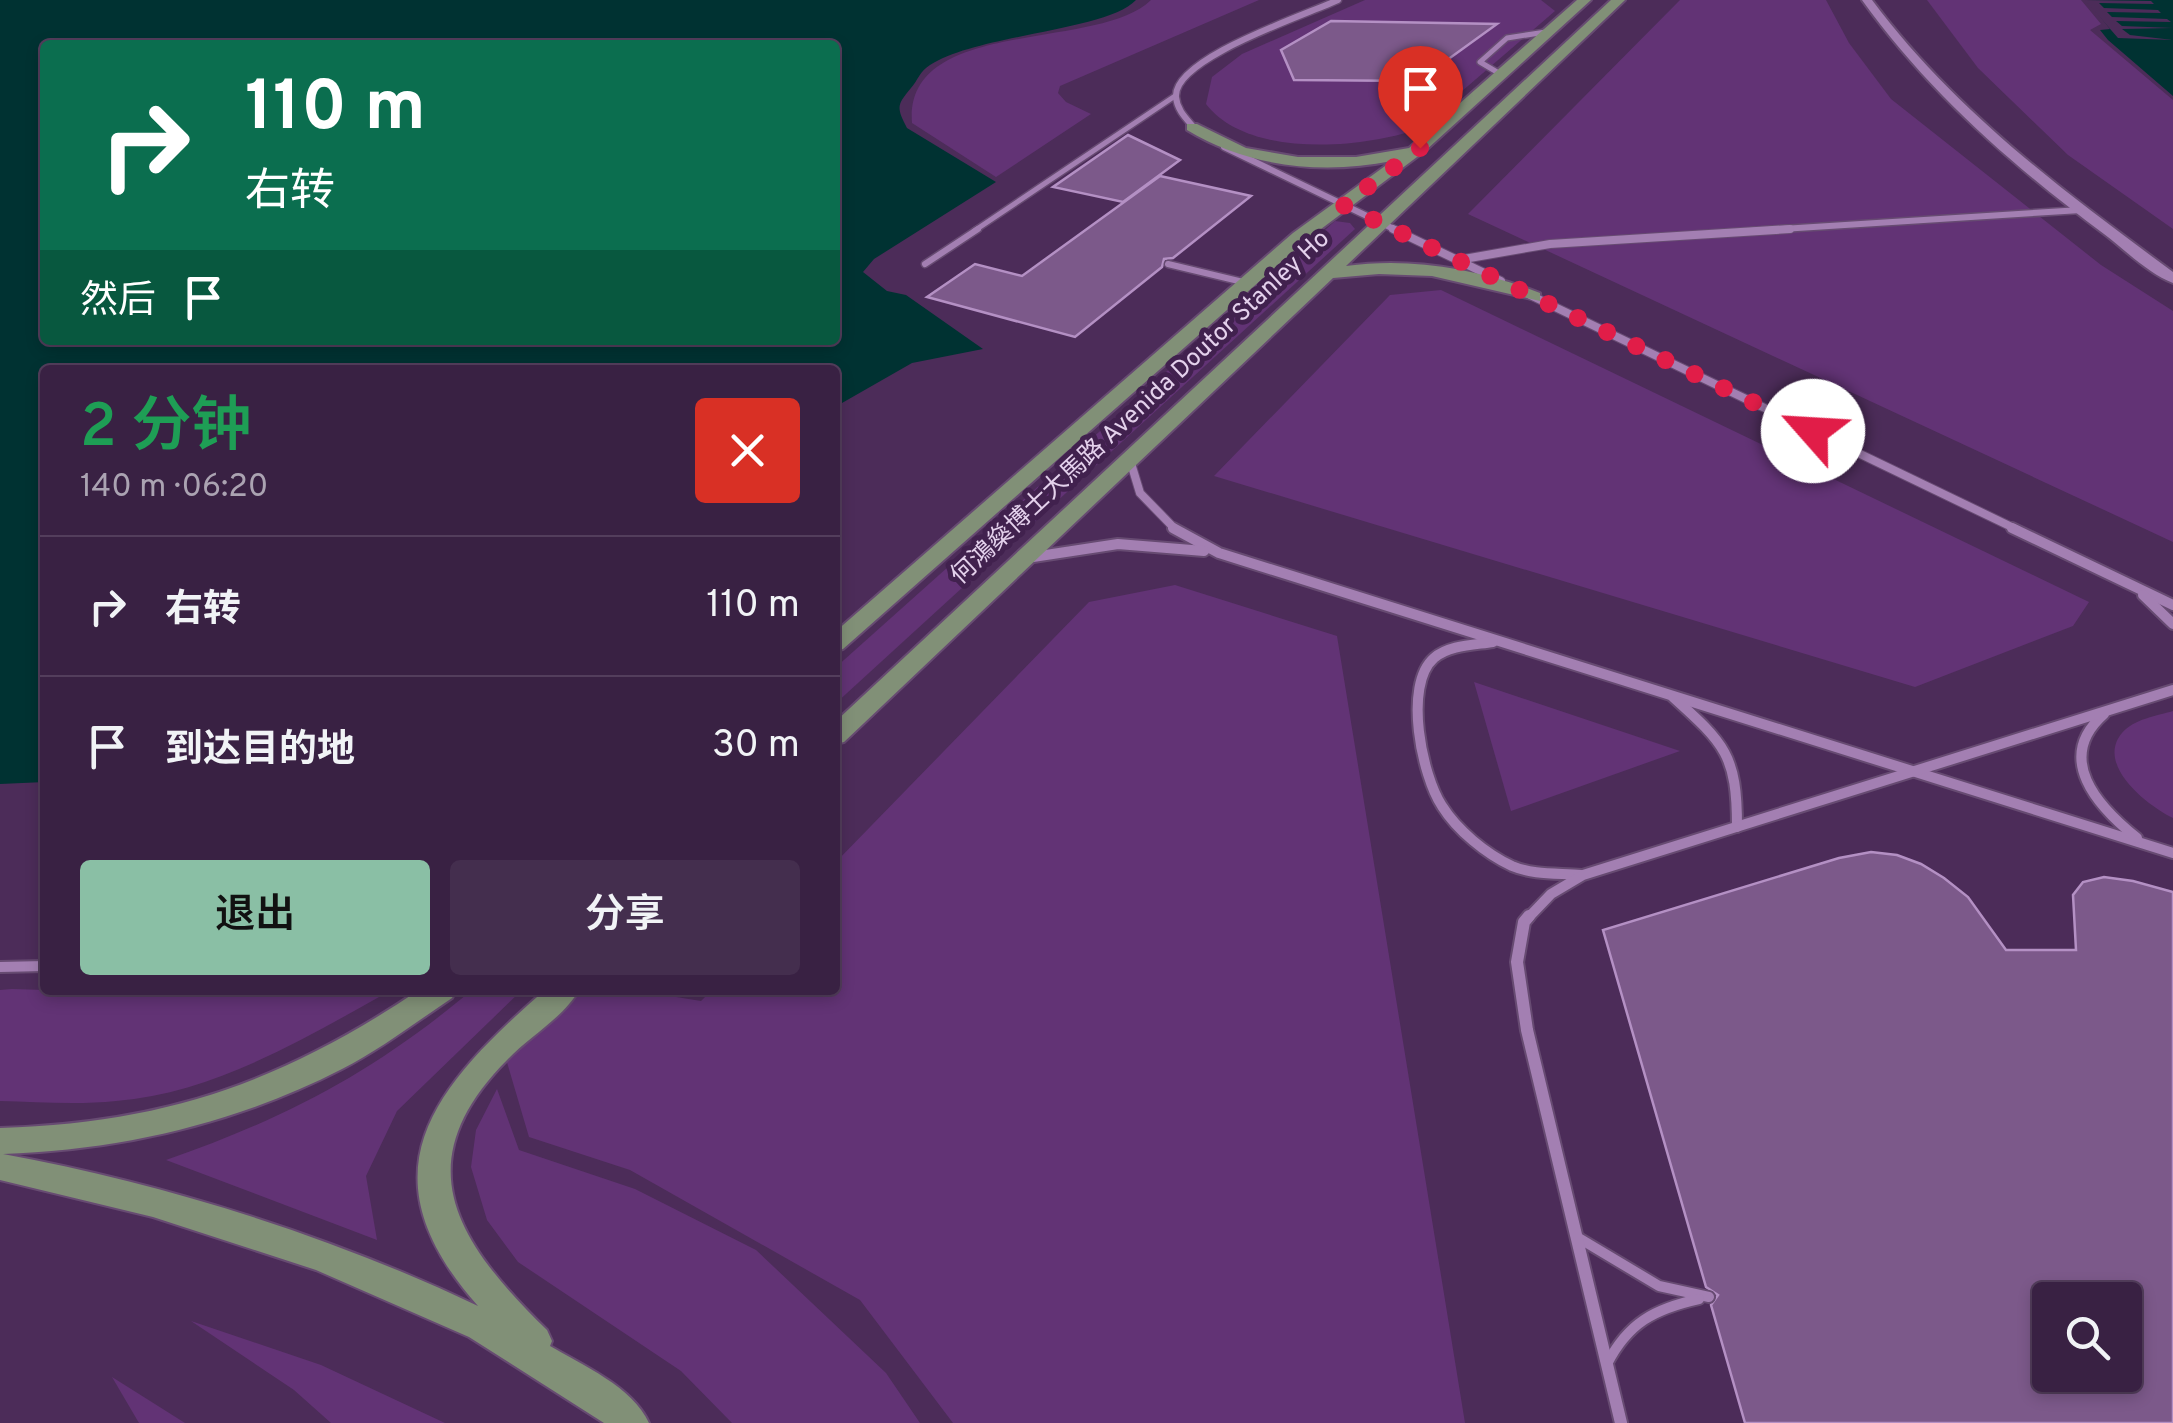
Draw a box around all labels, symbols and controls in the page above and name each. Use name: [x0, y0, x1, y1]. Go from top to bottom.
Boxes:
pin: [1378, 46, 1463, 149]
icon: arrive: [1393, 61, 1448, 116]
text: 110 m: [245, 66, 426, 155]
icon: right: [80, 80, 210, 210]
text: 右转: [245, 165, 335, 222]
street label: 何鴻燊博士大馬路 Avenida Doutor Stanley Ho: [945, 224, 1337, 593]
icon: arrive: [176, 270, 231, 325]
text: 然后: [80, 278, 156, 327]
position arrow: [1761, 379, 1865, 483]
text: 2 分钟: [80, 392, 251, 468]
button: close: [695, 398, 800, 503]
text: 140 m · 06:20: [80, 468, 268, 508]
icon: right: [80, 579, 135, 634]
text: 110 m: [706, 582, 800, 631]
text: 右转: [165, 587, 241, 636]
icon: arrive: [80, 719, 135, 774]
text: 30 m: [712, 722, 800, 771]
text: 到达目的地: [165, 727, 355, 776]
button: 退出: [80, 860, 430, 975]
button: 分享: [450, 860, 800, 975]
map controls: [2032, 1282, 2142, 1392]
button: search: [2032, 1282, 2142, 1392]

